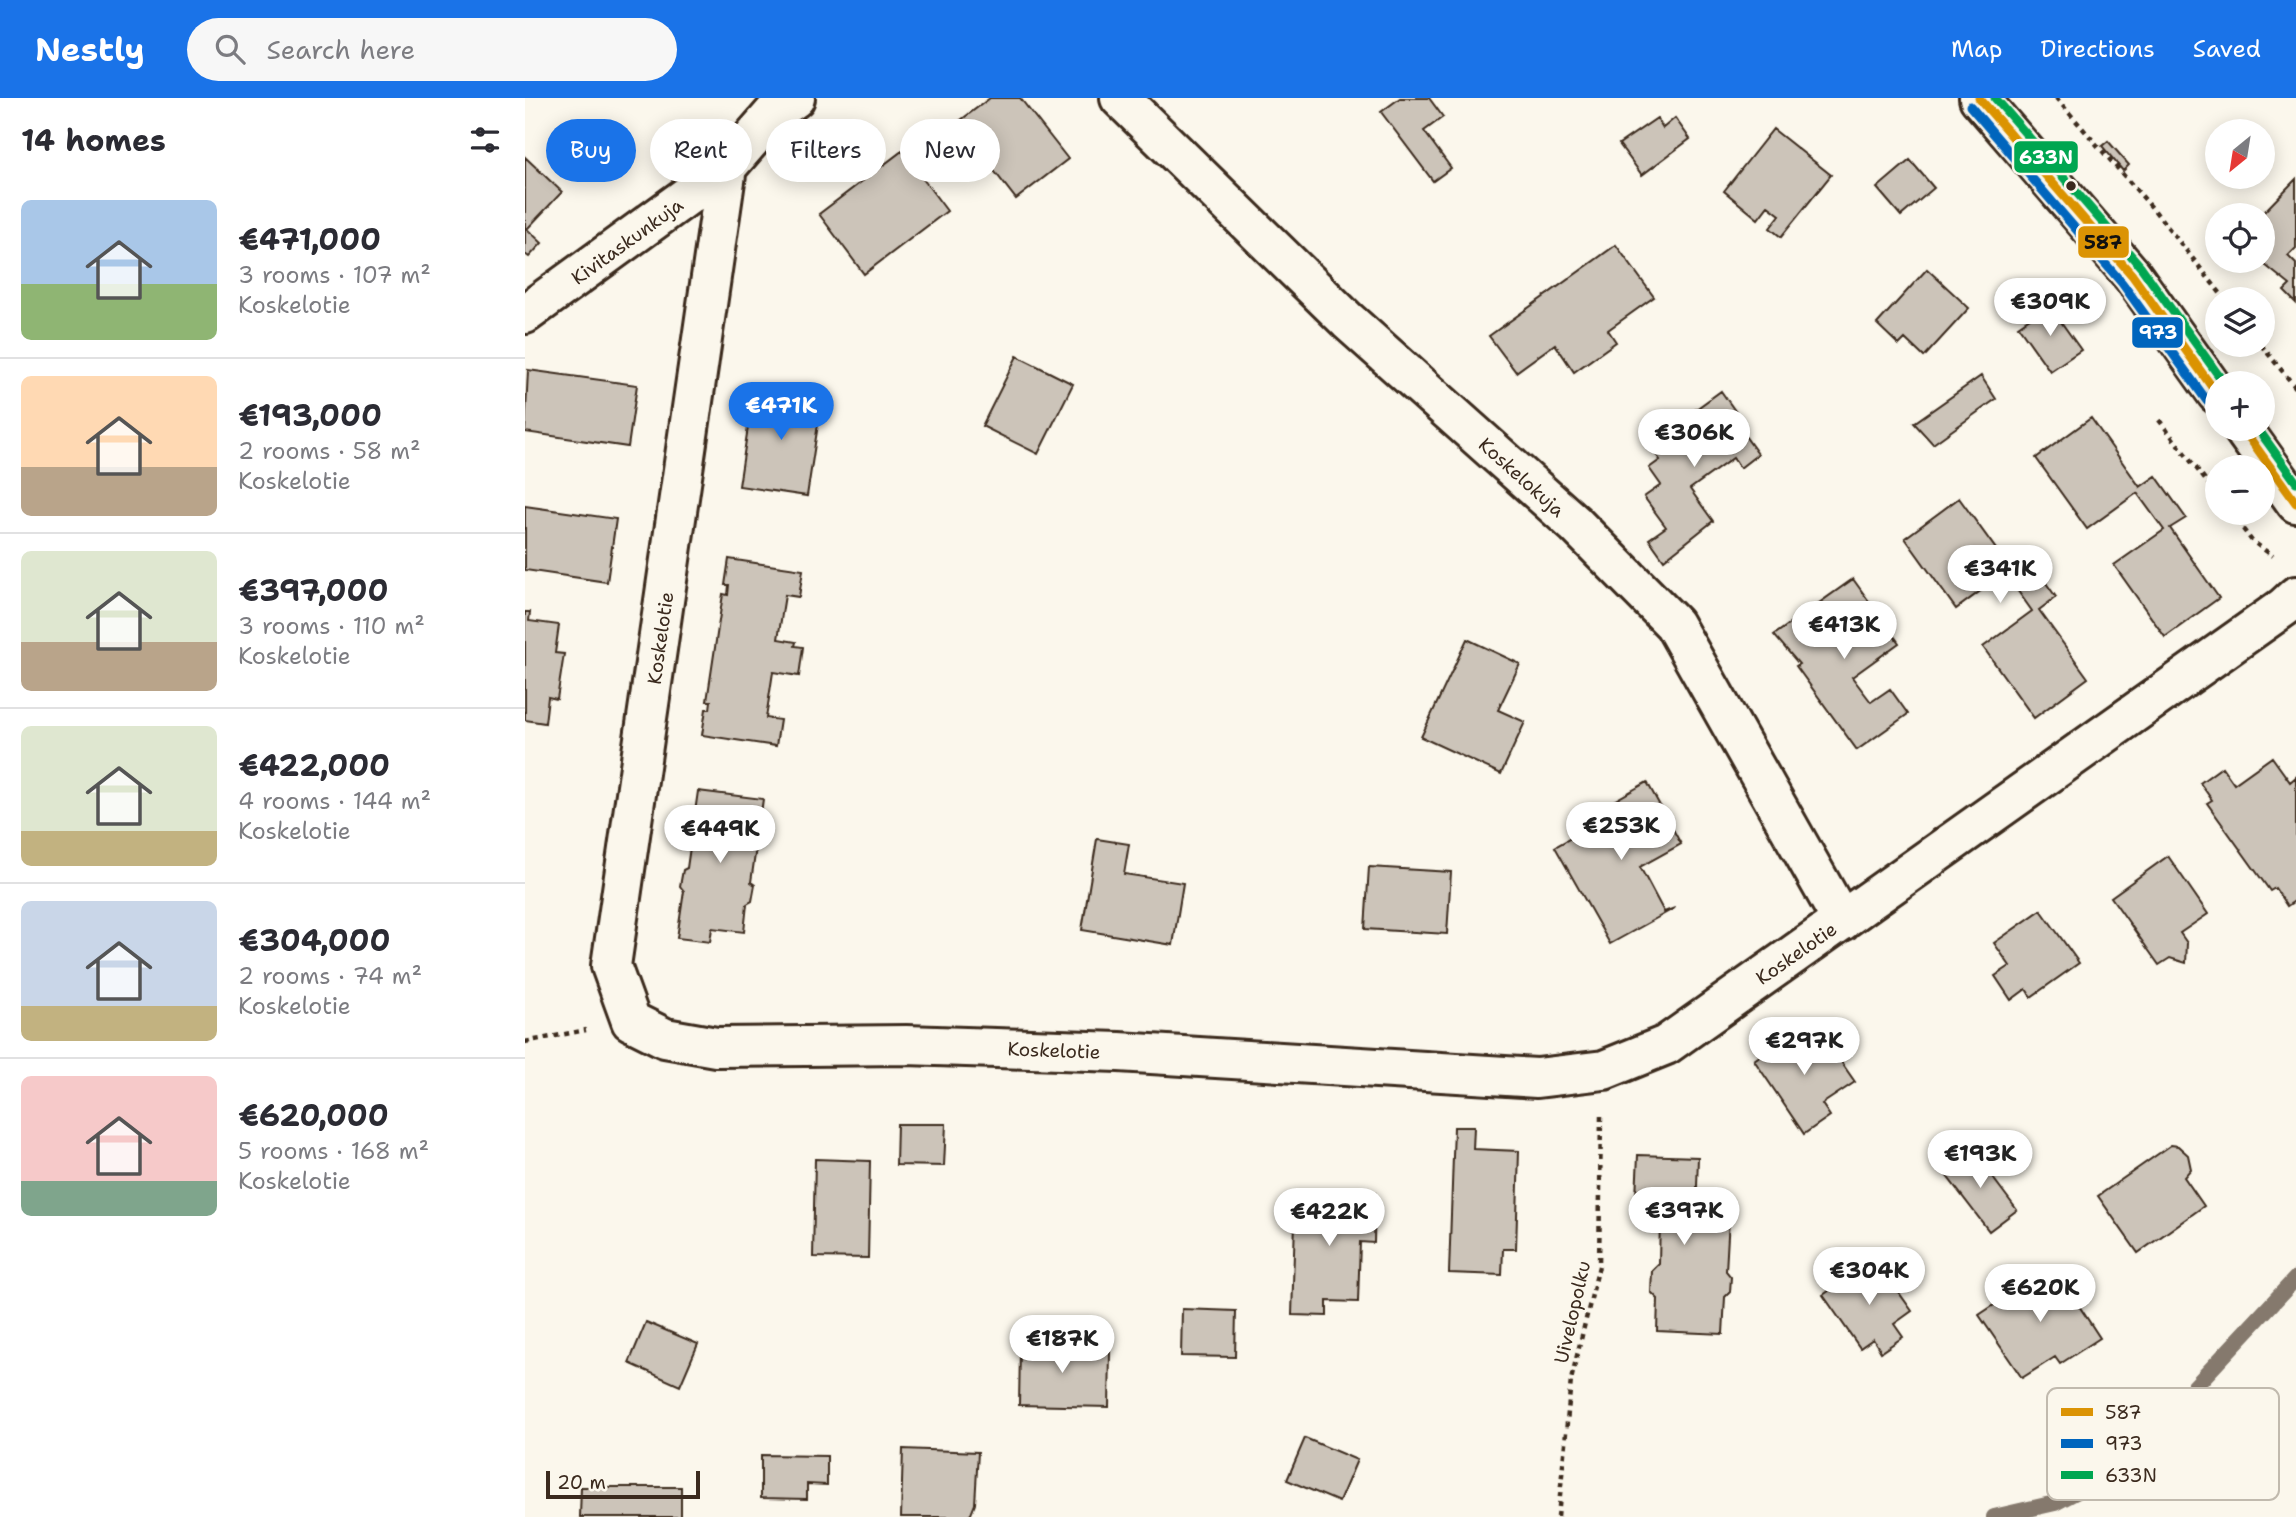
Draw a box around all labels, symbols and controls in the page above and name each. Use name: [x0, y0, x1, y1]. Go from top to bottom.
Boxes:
search box: [187, 18, 677, 81]
text: Nestly: [35, 27, 145, 72]
icon: search: [211, 30, 249, 68]
text: Search here: [267, 32, 415, 67]
text: Map: [1951, 33, 2002, 65]
text: Directions: [2040, 33, 2155, 65]
text: Saved: [2193, 33, 2261, 65]
chip: Buy: [546, 119, 636, 182]
chip: Rent: [650, 119, 752, 182]
chip: Filters: [766, 119, 886, 182]
chip: New: [900, 119, 1000, 182]
north arrow: [2205, 119, 2275, 189]
map controls: [2205, 119, 2275, 525]
text: 14 homes: [21, 120, 166, 161]
icon: filters: [466, 121, 504, 159]
line badge: 633N: [2013, 140, 2079, 174]
text: 633N: [2019, 145, 2073, 170]
unlabelled marker: [2064, 179, 2078, 193]
street label: Kivitaskunkuja: [566, 192, 688, 290]
button: locate: [2205, 203, 2275, 273]
text: €471,000: [238, 219, 381, 260]
line badge: 587: [2077, 225, 2130, 259]
icon: home: [77, 228, 161, 312]
text: 587: [2084, 230, 2122, 255]
text: 3 rooms · 107 m²: [238, 260, 431, 290]
pin: €309K: [2001, 278, 2099, 338]
text: €309K: [2010, 286, 2090, 316]
button: layers: [2205, 287, 2275, 357]
text: Koskelotie: [238, 290, 351, 320]
line badge: 973: [2131, 316, 2184, 349]
text: 973: [2139, 320, 2177, 345]
button: +: [2205, 371, 2275, 441]
pin: €471K: [732, 382, 830, 442]
text: €471K: [745, 390, 817, 420]
text: €193,000: [238, 395, 382, 436]
icon: home: [77, 404, 161, 488]
pin: €306K: [1645, 410, 1743, 469]
text: €306K: [1654, 417, 1734, 447]
street label: Koskelokuja: [1473, 432, 1570, 523]
text: 2 rooms · 58 m²: [238, 436, 421, 466]
button: −: [2205, 455, 2275, 525]
text: Koskelotie: [238, 466, 351, 496]
pin: €341K: [1951, 546, 2049, 605]
text: €341K: [1964, 553, 2036, 583]
text: €397,000: [238, 570, 388, 611]
icon: home: [77, 579, 161, 663]
street label: Koskelotie: [642, 590, 679, 686]
pin: €413K: [1795, 602, 1893, 661]
text: €413K: [1808, 609, 1880, 639]
text: 3 rooms · 110 m²: [238, 611, 425, 641]
text: Koskelotie: [238, 641, 351, 671]
text: €422,000: [238, 745, 390, 786]
icon: home: [77, 754, 161, 838]
text: 4 rooms · 144 m²: [238, 786, 431, 816]
pin: €253K: [1572, 802, 1670, 862]
pin: €449K: [671, 806, 769, 865]
text: €253K: [1582, 810, 1660, 840]
text: €449K: [680, 813, 760, 843]
text: Koskelotie: [238, 816, 351, 846]
street label: Koskelotie: [1751, 916, 1842, 990]
text: €304,000: [238, 920, 391, 961]
icon: home: [77, 929, 161, 1013]
text: 2 rooms · 74 m²: [238, 961, 422, 991]
text: Koskelotie: [238, 991, 351, 1021]
pin: €297K: [1755, 1018, 1853, 1077]
text: €297K: [1765, 1025, 1843, 1055]
street label: Koskelotie: [1007, 1036, 1101, 1065]
text: €620,000: [238, 1095, 389, 1136]
icon: home: [77, 1104, 161, 1188]
pin: €193K: [1931, 1130, 2029, 1190]
text: 5 rooms · 168 m²: [238, 1136, 429, 1166]
text: €193K: [1944, 1138, 2016, 1168]
text: Koskelotie: [238, 1166, 351, 1196]
pin: €422K: [1280, 1188, 1378, 1248]
pin: €397K: [1635, 1188, 1733, 1247]
text: €397K: [1645, 1195, 1723, 1225]
text: €422K: [1290, 1196, 1368, 1226]
pin: €304K: [1820, 1248, 1918, 1307]
text: €304K: [1829, 1255, 1909, 1285]
street label: Uivelopolku: [1549, 1258, 1596, 1366]
pin: €620K: [1991, 1264, 2089, 1324]
text: €620K: [2001, 1272, 2079, 1302]
pin: €187K: [1013, 1316, 1111, 1375]
text: €187K: [1025, 1323, 1099, 1353]
legend: [2047, 1388, 2279, 1500]
text: 587: [2105, 1400, 2142, 1425]
text: 973: [2105, 1431, 2142, 1456]
text: 633N: [2105, 1463, 2157, 1488]
scale bar: [546, 1468, 700, 1500]
text: 20 m: [557, 1470, 606, 1495]

